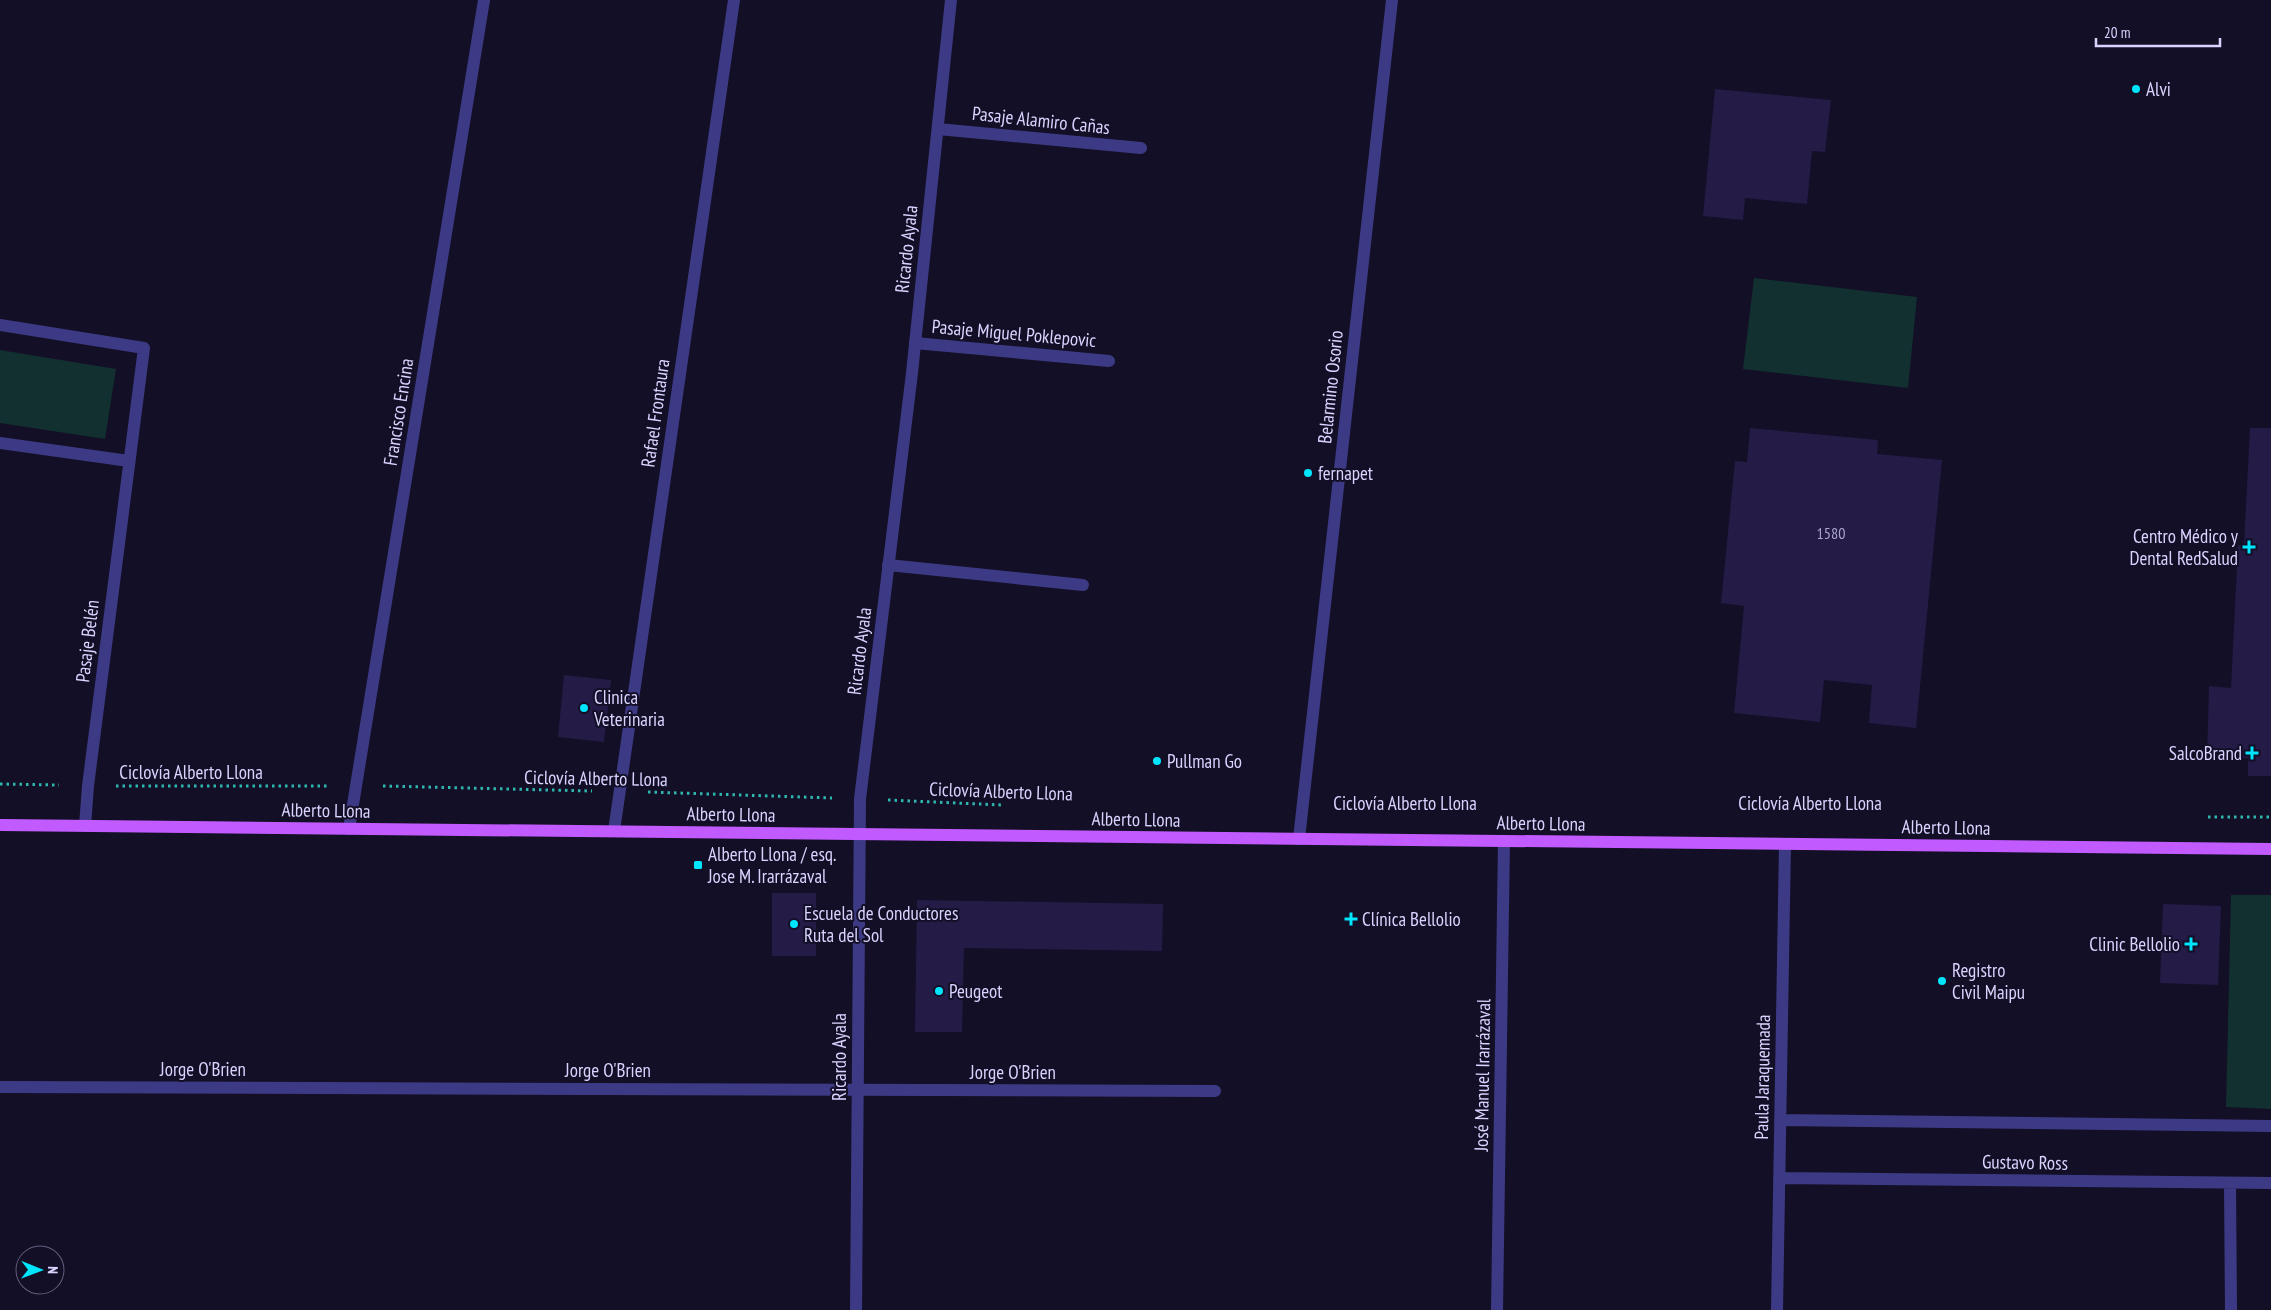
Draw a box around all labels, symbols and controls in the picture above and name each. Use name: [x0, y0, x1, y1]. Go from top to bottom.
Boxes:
scale bar: [2096, 15, 2220, 47]
text: 20 m: [2104, 23, 2130, 42]
place label: Alvi: [2146, 77, 2171, 101]
marker: Alvi: [2130, 83, 2142, 95]
street label: Pasaje Alamiro Cañas: [971, 101, 1111, 139]
street label: Ricardo Ayala: [889, 204, 923, 294]
street label: Pasaje Miguel Poklepovic: [931, 314, 1097, 352]
street label: Belarmino Osorio: [1312, 329, 1348, 445]
street label: Francisco Encina: [378, 357, 418, 467]
street label: Rafael Frontaura: [636, 357, 674, 469]
place label: fernapet: [1318, 461, 1374, 485]
marker: fernapet: [1302, 467, 1314, 479]
house number: 1580: [1817, 523, 1845, 543]
place label: Centro Médico y Dental RedSalud: [2129, 524, 2239, 570]
marker: Centro Médico y Dental RedSalud: [2242, 540, 2256, 554]
street label: Pasaje Belén: [70, 598, 104, 684]
street label: Ricardo Ayala: [842, 606, 876, 696]
place label: Clinica Veterinaria: [593, 685, 665, 731]
marker: Clinica Veterinaria: [578, 702, 590, 714]
place label: SalcoBrand: [2169, 741, 2242, 765]
marker: SalcoBrand: [2246, 747, 2258, 759]
place label: Pullman Go: [1167, 749, 1242, 773]
marker: Pullman Go: [1151, 755, 1163, 767]
street label: Ciclovía Alberto Llona: [119, 760, 263, 784]
street label: Ciclovía Alberto Llona: [524, 765, 668, 791]
street label: Ciclovía Alberto Llona: [929, 777, 1073, 805]
street label: Ciclovía Alberto Llona: [1333, 791, 1477, 815]
street label: Ciclovía Alberto Llona: [1738, 791, 1882, 815]
street label: Alberto Llona: [281, 797, 371, 823]
street label: Alberto Llona: [686, 801, 776, 827]
street label: Alberto Llona: [1091, 806, 1181, 832]
street label: Alberto Llona: [1496, 810, 1586, 836]
street label: Alberto Llona: [1901, 814, 1991, 840]
place label: Alberto Llona / esq. Jose M. Irarrázaval: [707, 842, 836, 888]
marker: Alberto Llona / esq. Jose M. Irarrázaval: [692, 859, 704, 871]
place label: Escuela de Conductores Ruta del Sol: [804, 901, 958, 947]
place label: Clínica Bellolio: [1362, 907, 1461, 931]
marker: Clínica Bellolio: [1344, 912, 1358, 926]
marker: Escuela de Conductores Ruta del Sol: [788, 918, 800, 930]
place label: Clinic Bellolio: [2089, 932, 2180, 956]
marker: Clinic Bellolio: [2184, 937, 2198, 951]
place label: Registro Civil Maipu: [1952, 958, 2025, 1004]
marker: Registro Civil Maipu: [1936, 975, 1948, 987]
place label: Peugeot: [949, 979, 1003, 1003]
marker: Peugeot: [933, 985, 945, 997]
street label: José Manuel Irarrázaval: [1469, 998, 1495, 1153]
street label: Ricardo Ayala: [827, 1013, 851, 1101]
street label: Paula Jaraquemada: [1749, 1014, 1775, 1140]
street label: Jorge O'Brien: [159, 1057, 246, 1081]
street label: Jorge O'Brien: [564, 1058, 651, 1082]
street label: Jorge O'Brien: [969, 1060, 1056, 1084]
street label: Gustavo Ross: [1982, 1149, 2068, 1175]
north arrow: [15, 1245, 65, 1295]
text: N: [44, 1266, 62, 1274]

